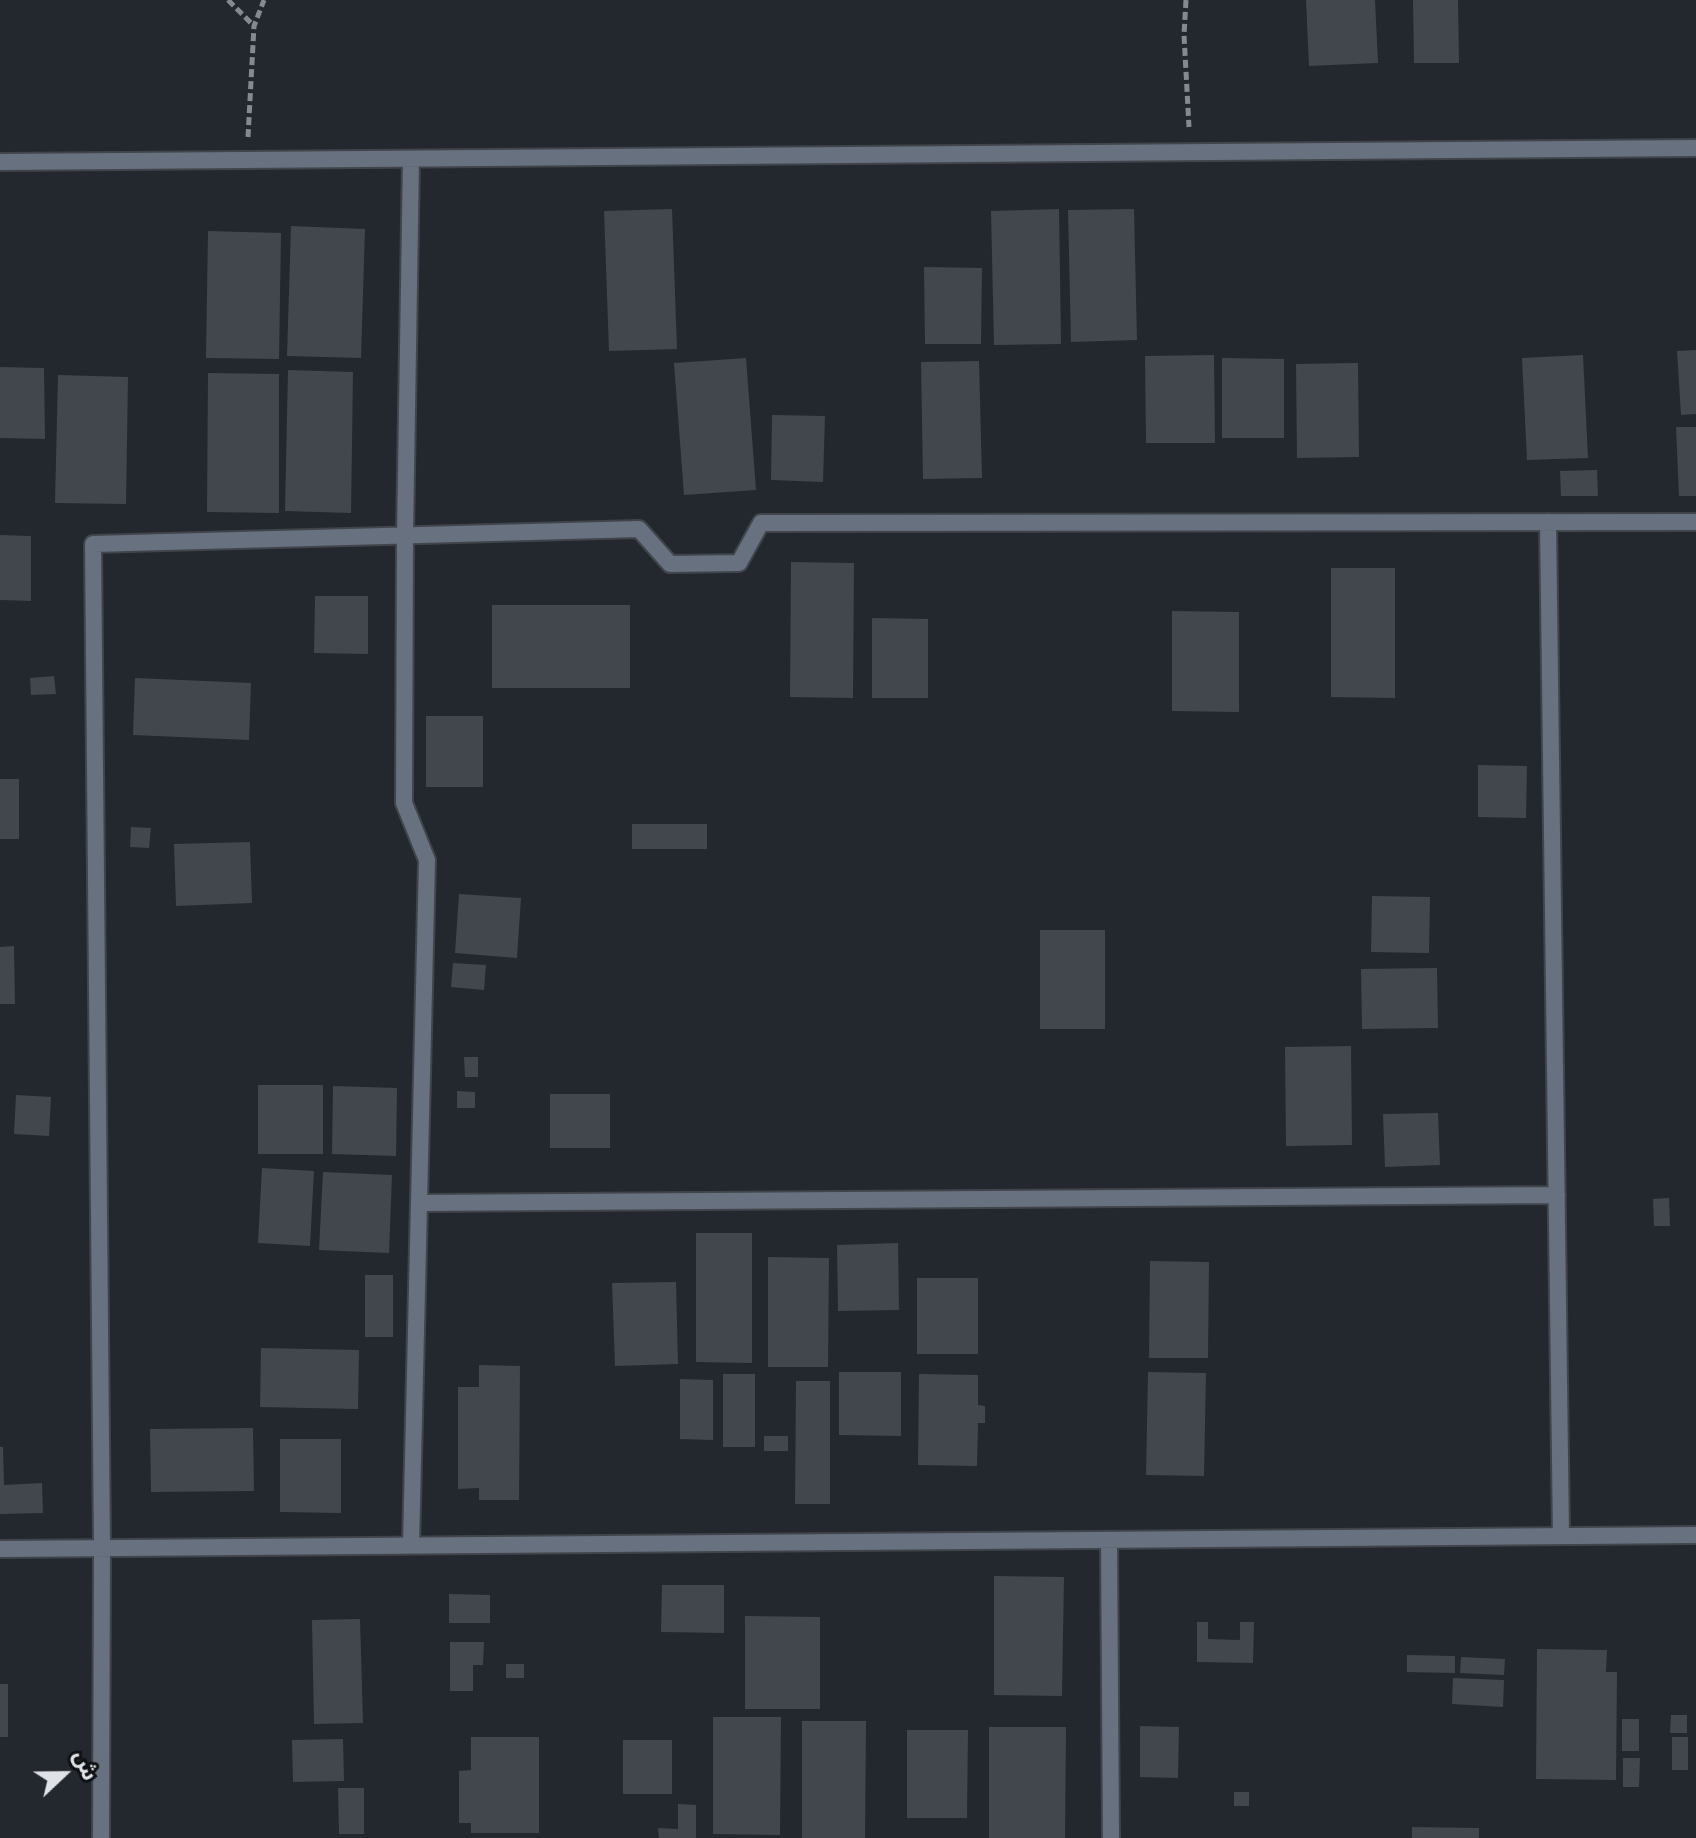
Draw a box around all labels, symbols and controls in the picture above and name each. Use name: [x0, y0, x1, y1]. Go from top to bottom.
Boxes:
north arrow: [24, 1734, 104, 1814]
text: ش: [66, 1745, 107, 1785]

